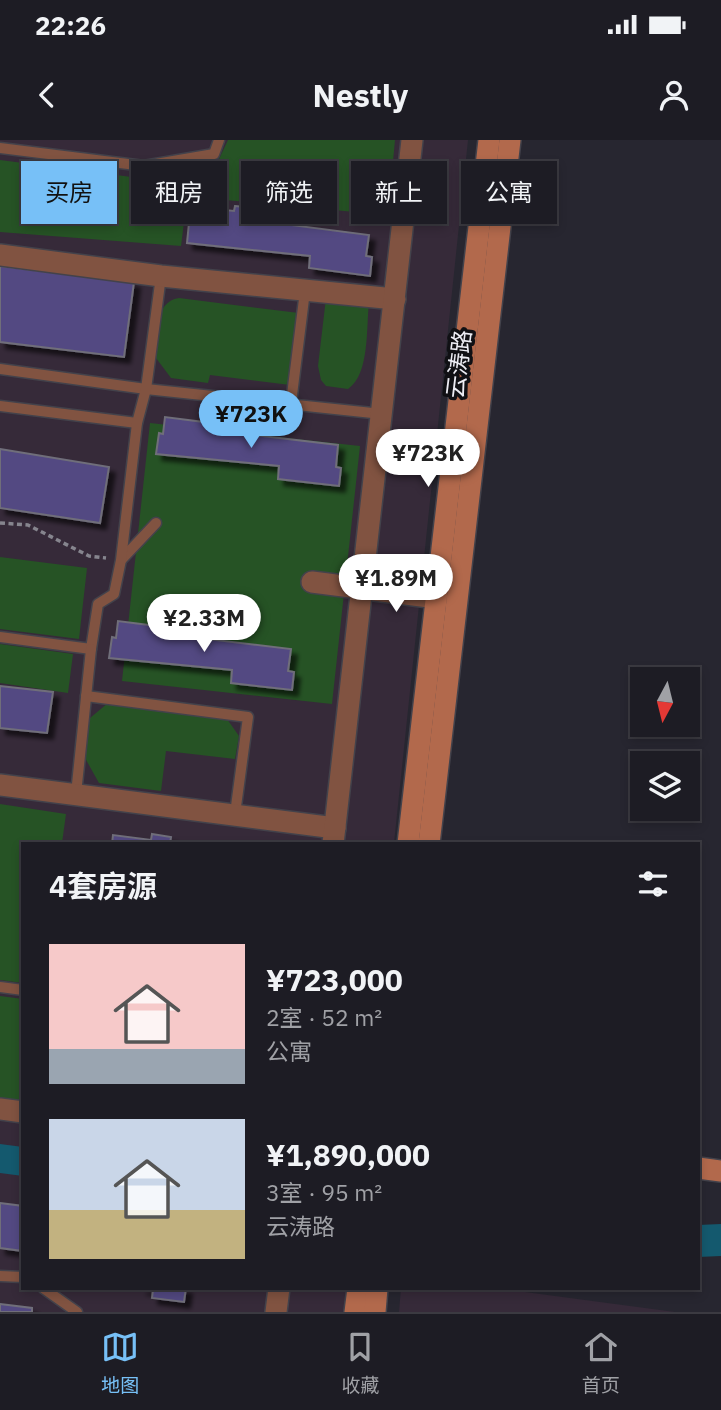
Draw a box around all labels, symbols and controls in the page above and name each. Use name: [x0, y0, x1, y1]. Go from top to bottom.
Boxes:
text: 22:26: [35, 8, 106, 42]
text: Nestly: [313, 74, 408, 116]
icon: back: [28, 76, 66, 114]
icon: person: [655, 76, 693, 114]
chip: 买房: [21, 161, 117, 224]
chip: 租房: [131, 161, 227, 224]
chip: 筛选: [241, 161, 337, 224]
chip: 新上: [351, 161, 447, 224]
chip: 公寓: [461, 161, 557, 224]
street label: 云涛路: [439, 328, 477, 400]
pin: ¥723K: [202, 390, 300, 450]
text: ¥723K: [215, 398, 287, 428]
pin: ¥723K: [379, 430, 477, 489]
text: ¥723K: [392, 437, 464, 467]
pin: ¥1.89M: [339, 554, 453, 614]
text: ¥1.89M: [355, 562, 437, 592]
pin: ¥2.33M: [147, 594, 261, 654]
text: ¥2.33M: [163, 602, 245, 632]
north arrow: [630, 667, 700, 737]
map controls: [630, 667, 700, 821]
button: layers: [630, 751, 700, 821]
icon: filters: [634, 865, 672, 903]
text: 4套房源: [49, 866, 157, 905]
text: ¥723,000: [266, 960, 403, 999]
icon: home: [105, 972, 189, 1056]
text: 2室 · 52 m²: [266, 1002, 382, 1032]
text: 公寓: [266, 1036, 312, 1066]
text: ¥1,890,000: [266, 1135, 430, 1174]
icon: home: [105, 1147, 189, 1231]
text: 3室 · 95 m²: [266, 1177, 382, 1207]
text: 云涛路: [266, 1211, 335, 1241]
tab: 地图: [101, 1328, 139, 1397]
tab: 收藏: [341, 1328, 380, 1397]
tab: 首页: [582, 1328, 620, 1397]

